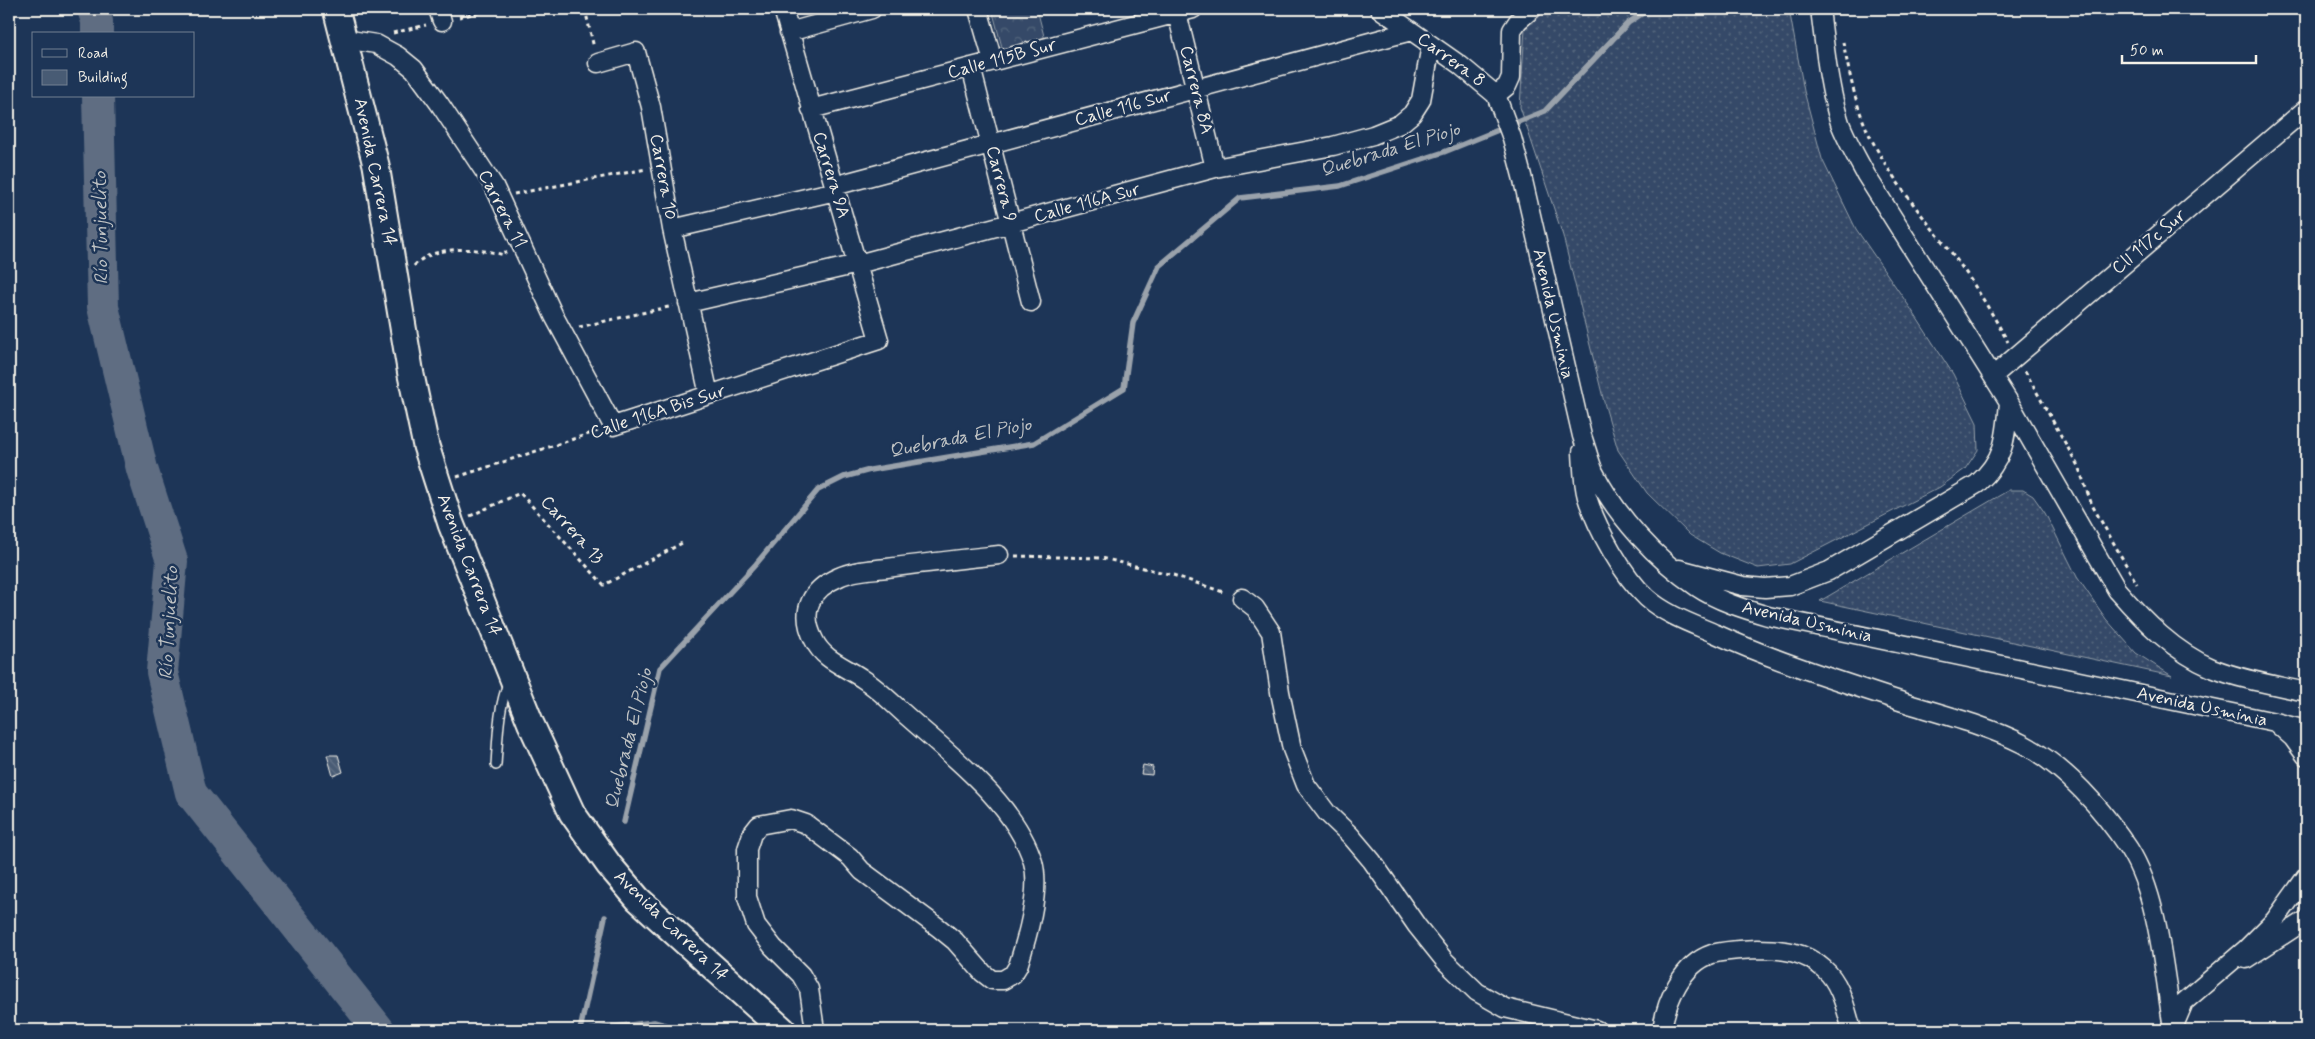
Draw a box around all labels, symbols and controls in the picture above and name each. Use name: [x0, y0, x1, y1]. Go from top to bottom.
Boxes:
street label: Carrera 8: [1412, 27, 1490, 93]
legend: [32, 32, 195, 98]
scale bar: [2122, 32, 2256, 64]
street label: Calle 115B Sur: [945, 33, 1060, 85]
text: 50 m: [2130, 41, 2164, 61]
street label: Carrera 8A: [1173, 43, 1219, 137]
text: Road: [78, 44, 108, 64]
text: Building: [78, 68, 128, 89]
street label: Calle 116 Sur: [1072, 83, 1174, 132]
street label: Avenida Carrera 14: [348, 96, 402, 248]
water label: Quebrada El Piojo: [1317, 117, 1464, 183]
street label: Carrera 9A: [806, 129, 856, 221]
street label: Carrera 10: [644, 132, 682, 222]
street label: Carrera 9: [980, 143, 1022, 225]
street label: Carrera 11: [472, 166, 532, 252]
water label: Río Tunjuelito: [87, 170, 114, 285]
street label: Calle 116A Sur: [1031, 177, 1143, 229]
street label: Cll 117c Sur: [2107, 204, 2192, 280]
street label: Avenida Usminia: [1526, 247, 1580, 381]
street label: Calle 116A Bis Sur: [587, 379, 729, 445]
water label: Quebrada El Piojo: [887, 412, 1035, 464]
street label: Avenida Carrera 14: [431, 490, 507, 640]
street label: Carrera 13: [535, 491, 609, 570]
water label: Río Tunjuelito: [154, 565, 184, 680]
street label: Avenida Usminia: [1740, 595, 1874, 649]
water label: Quebrada El Piojo: [599, 664, 659, 812]
street label: Avenida Usminia: [2134, 681, 2270, 733]
street label: Avenida Carrera 14: [608, 865, 734, 987]

